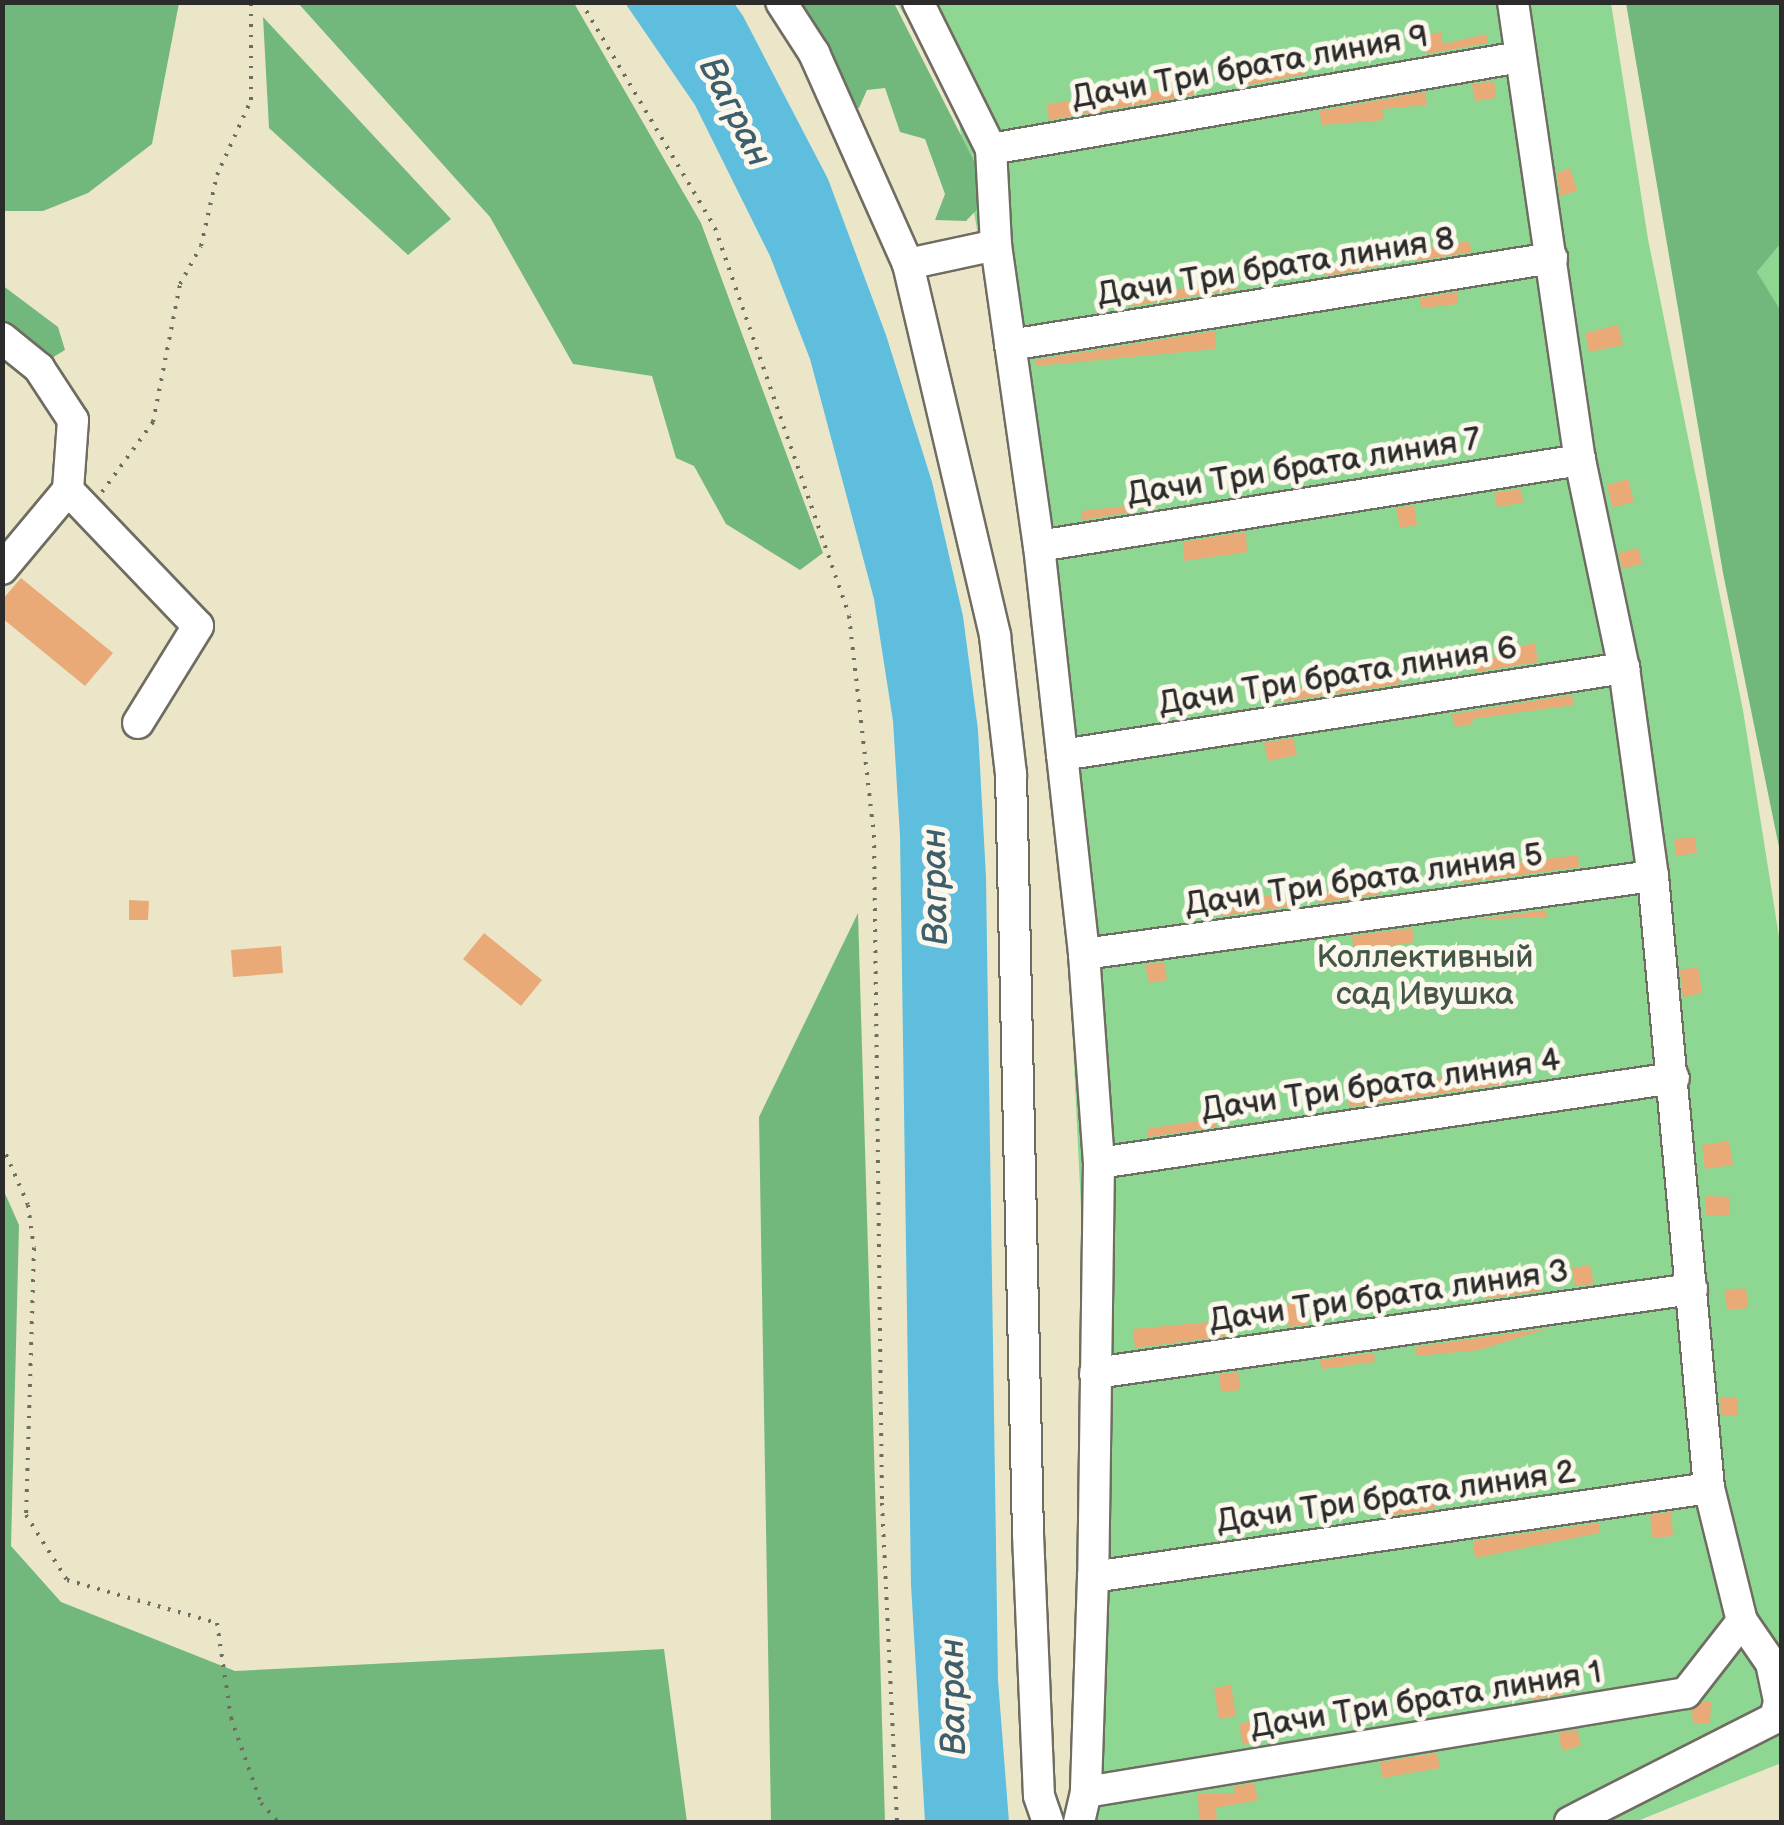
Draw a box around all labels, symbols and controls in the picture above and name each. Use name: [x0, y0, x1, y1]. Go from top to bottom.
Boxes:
street label: Дачи Три брата линия 9: [1069, 18, 1431, 118]
water label: Вагран: [689, 50, 779, 174]
street label: Дачи Три брата линия 8: [1095, 221, 1457, 315]
street label: Дачи Три брата линия 7: [1124, 421, 1484, 515]
street label: Дачи Три брата линия 6: [1156, 630, 1520, 724]
water label: Вагран: [914, 828, 958, 946]
street label: Дачи Три брата линия 5: [1183, 837, 1545, 925]
park label: Коллективный сад Ивушка: [1316, 940, 1534, 1015]
street label: Дачи Три брата линия 4: [1199, 1042, 1563, 1130]
street label: Дачи Три брата линия 3: [1207, 1253, 1571, 1341]
street label: Дачи Три брата линия 2: [1214, 1454, 1578, 1542]
water label: Вагран: [932, 1638, 976, 1756]
street label: Дачи Три брата линия 1: [1248, 1654, 1604, 1748]

